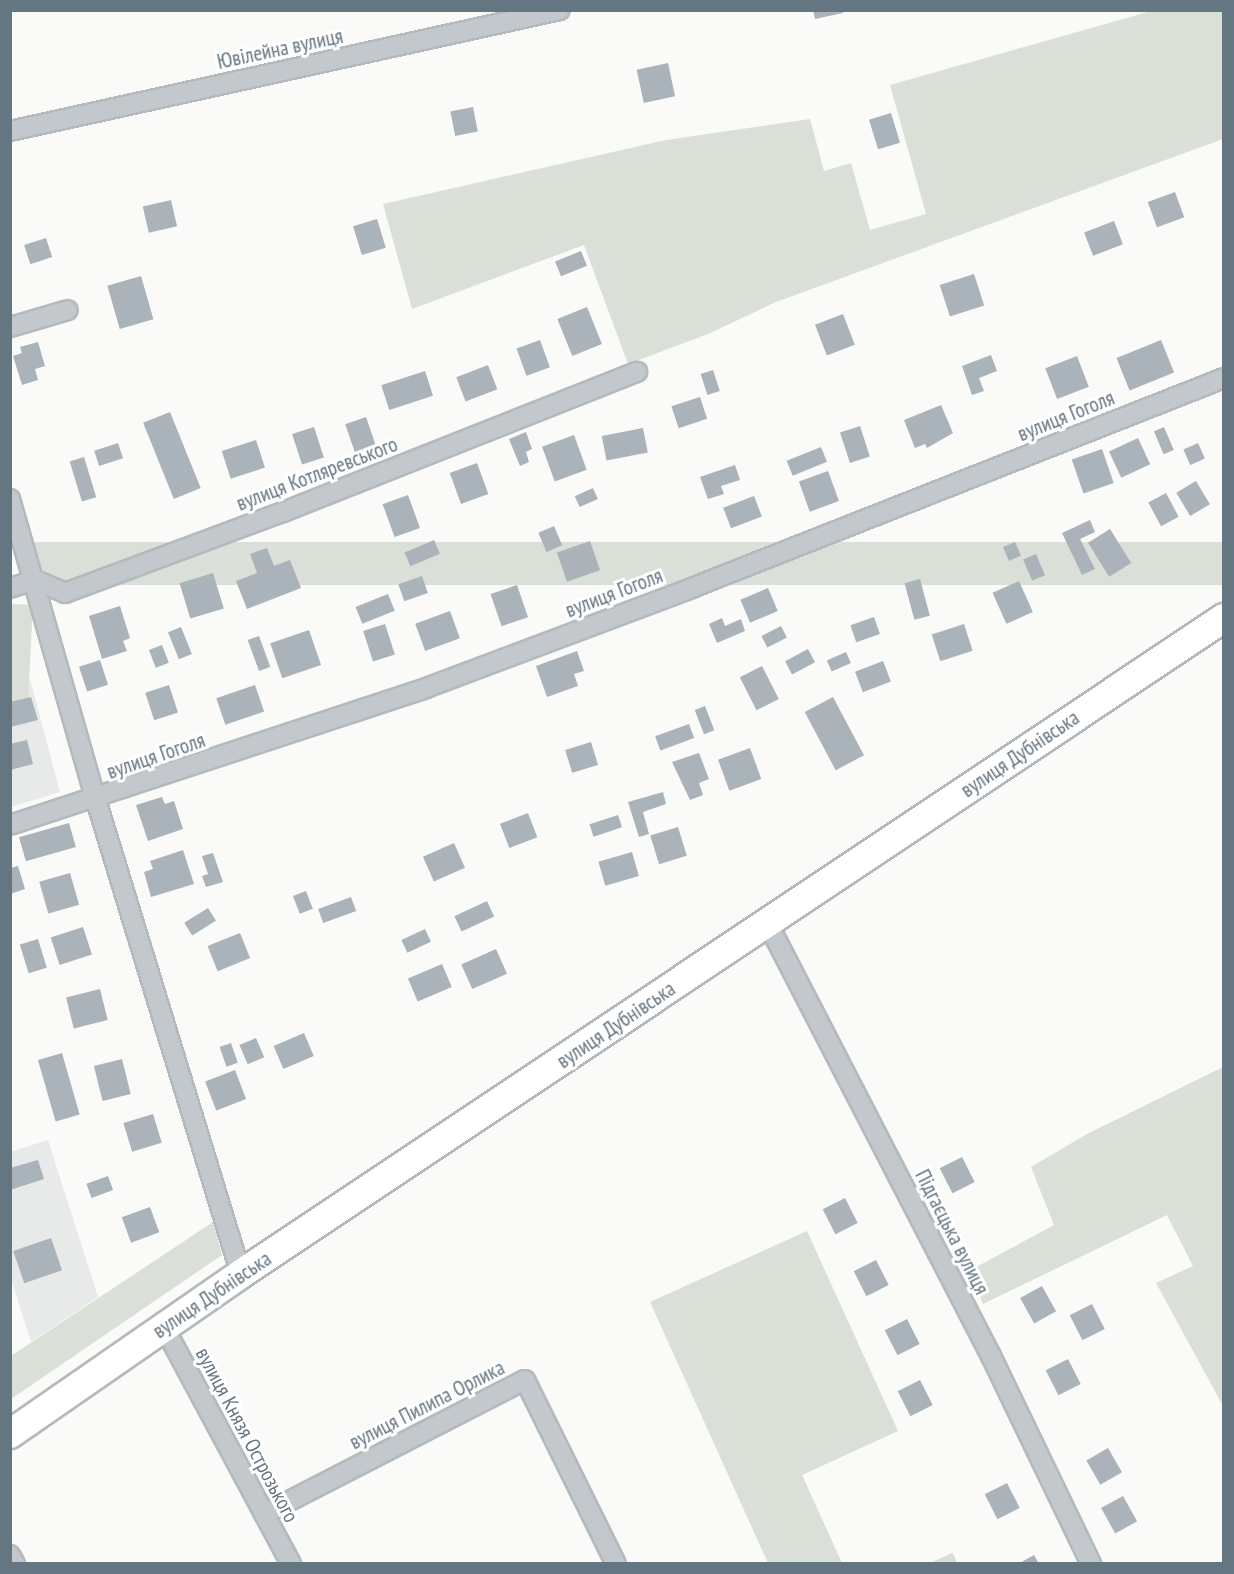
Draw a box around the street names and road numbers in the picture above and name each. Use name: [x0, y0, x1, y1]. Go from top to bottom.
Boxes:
street label: Ювілейна вулиця: [215, 23, 345, 75]
street label: вулиця Гоголя: [1014, 385, 1118, 447]
street label: вулиця Котляревського: [233, 432, 401, 516]
street label: вулиця Гоголя: [562, 563, 666, 623]
street label: вулиця Дубнівська: [956, 705, 1084, 803]
street label: вулиця Гоголя: [104, 727, 208, 785]
street label: вулиця Дубнівська: [552, 976, 680, 1074]
street label: Підгаєцька вулиця: [910, 1165, 994, 1299]
street label: вулиця Дубнівська: [148, 1246, 276, 1344]
street label: вулиця Князя Острозького: [190, 1343, 304, 1527]
street label: вулиця Пилипа Орлика: [345, 1355, 509, 1455]

